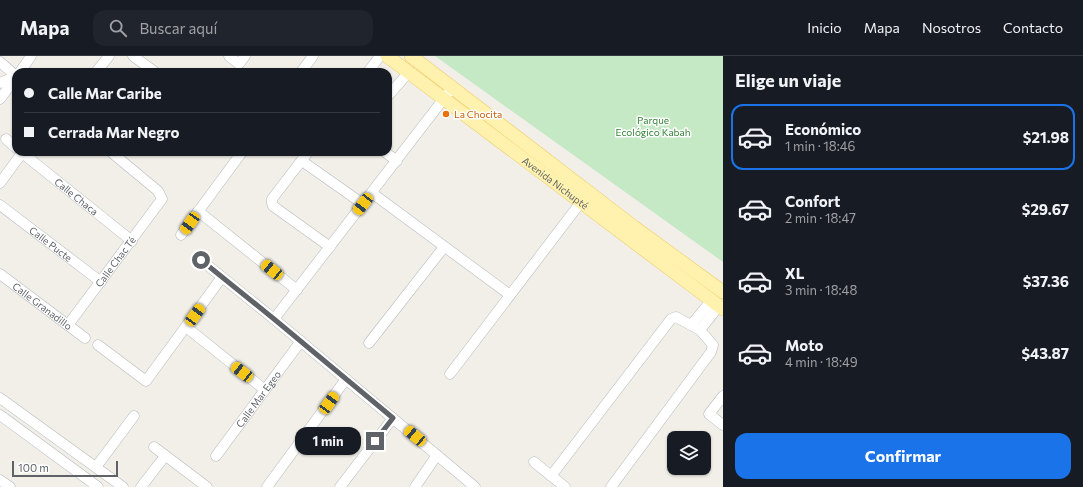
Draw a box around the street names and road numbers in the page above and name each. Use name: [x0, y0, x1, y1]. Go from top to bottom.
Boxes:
street label: Avenida Nichupté: [520, 154, 591, 212]
street label: Calle Chaca: [52, 175, 101, 217]
street label: Calle Pucte: [27, 224, 75, 264]
street label: Calle Chac Té: [92, 234, 138, 289]
street label: Calle Granadillo: [10, 280, 74, 332]
street label: Calle Mar Egeo: [233, 368, 283, 430]

